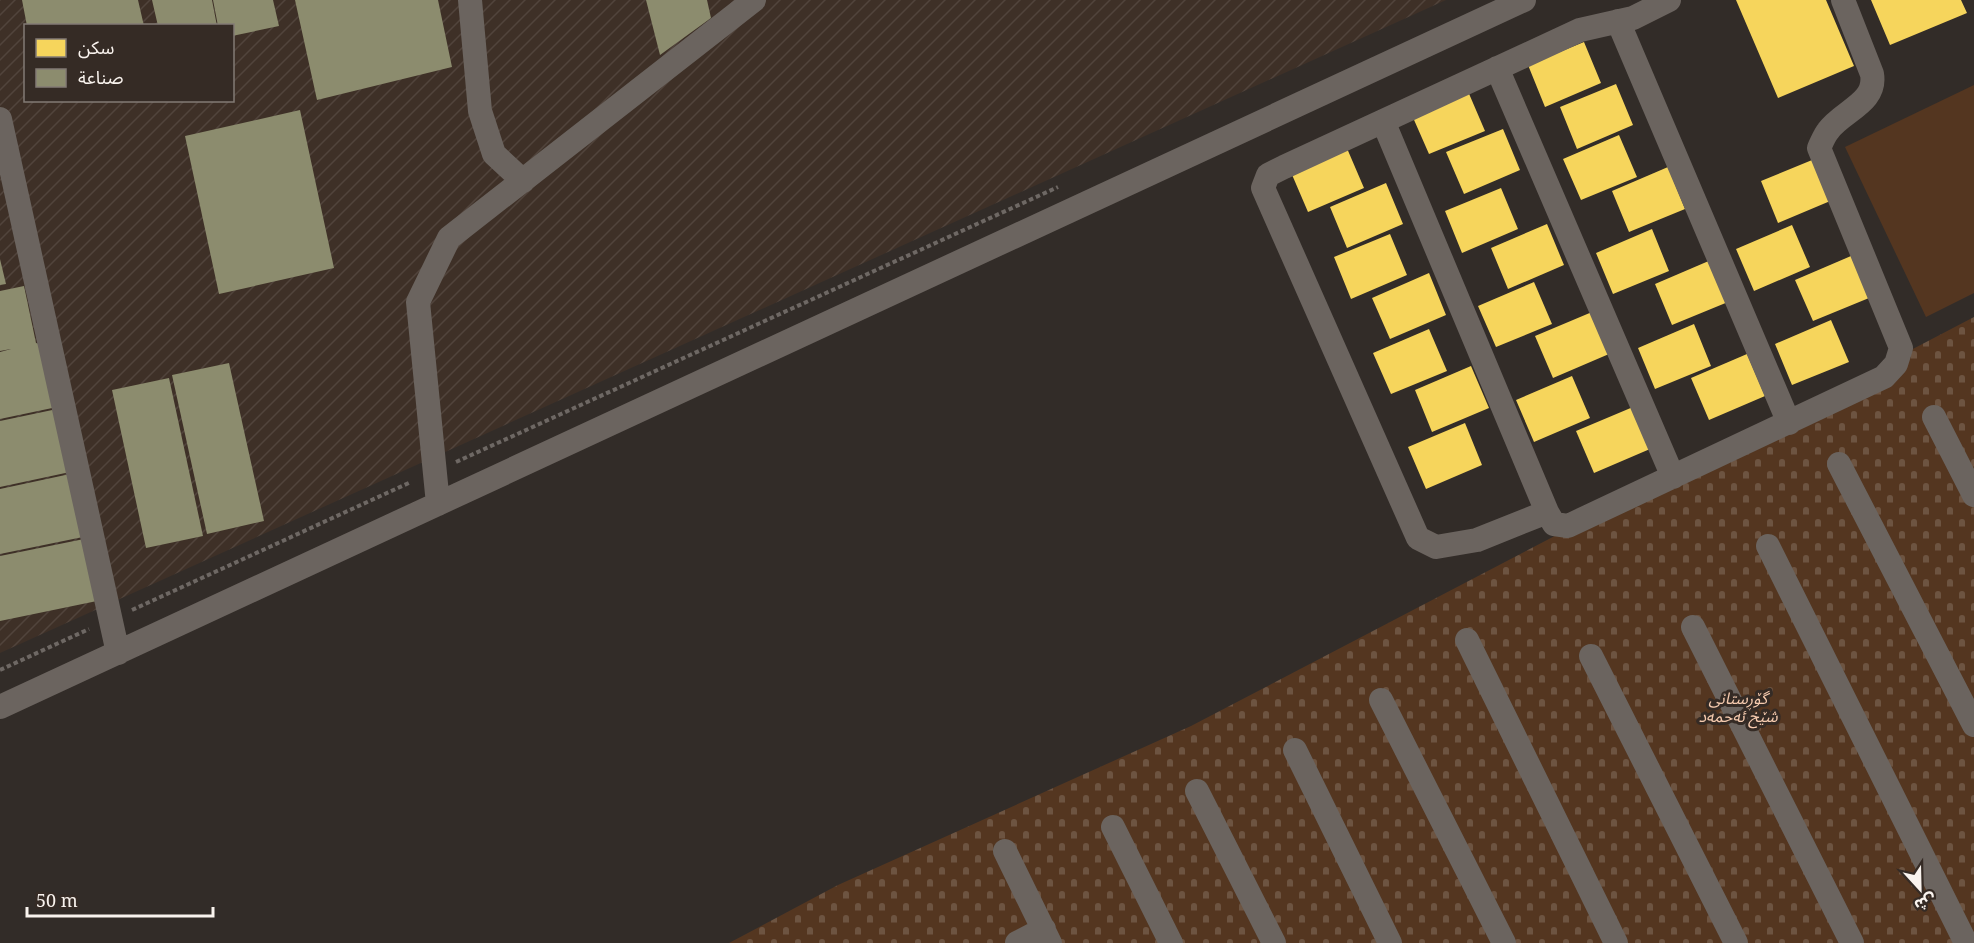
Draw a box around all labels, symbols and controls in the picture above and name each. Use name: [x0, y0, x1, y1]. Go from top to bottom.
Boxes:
legend: [24, 24, 234, 102]
text: سكن: [78, 35, 114, 59]
text: صناعة: [78, 65, 123, 89]
park label: گۆڕستانی شێخ ئەحمەد: [1698, 687, 1778, 729]
north arrow: [1890, 859, 1950, 919]
scale bar: [27, 880, 213, 918]
text: 50 m: [36, 888, 78, 912]
text: ش: [1911, 889, 1940, 917]

